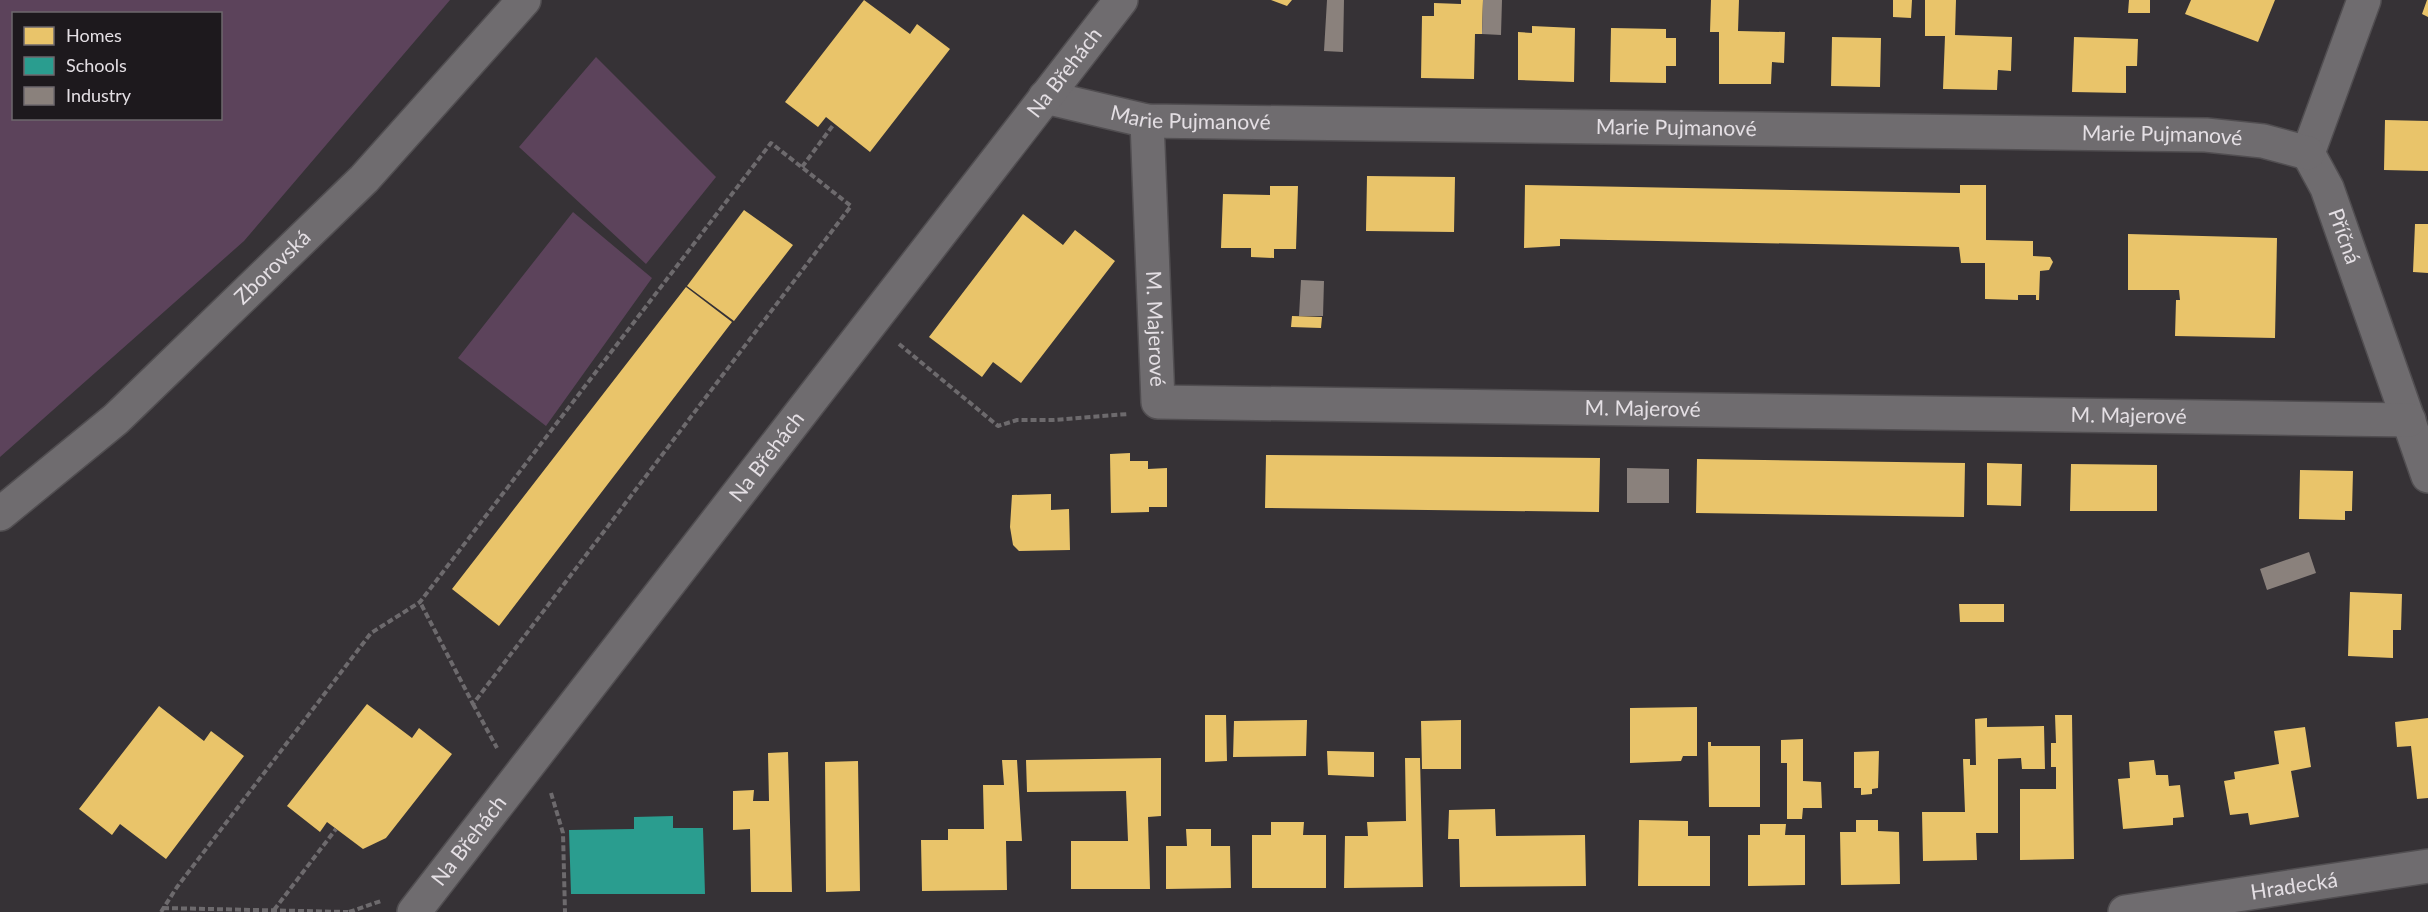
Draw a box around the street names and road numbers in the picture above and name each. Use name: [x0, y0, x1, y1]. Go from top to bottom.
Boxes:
street label: Na Břehách: [1021, 22, 1106, 122]
street label: Marie Pujmanové: [1108, 99, 1271, 134]
street label: Marie Pujmanové: [1596, 113, 1757, 140]
street label: Marie Pujmanové: [2082, 119, 2244, 150]
street label: Příčná: [2324, 205, 2367, 267]
street label: Zborovská: [228, 224, 315, 309]
street label: M. Majerové: [1142, 270, 1171, 387]
street label: M. Majerové: [1585, 394, 1701, 421]
street label: M. Majerové: [2070, 401, 2187, 428]
street label: Na Břehách: [723, 406, 808, 506]
street label: Na Břehách: [425, 790, 511, 890]
street label: Hradecká: [2249, 866, 2339, 904]

